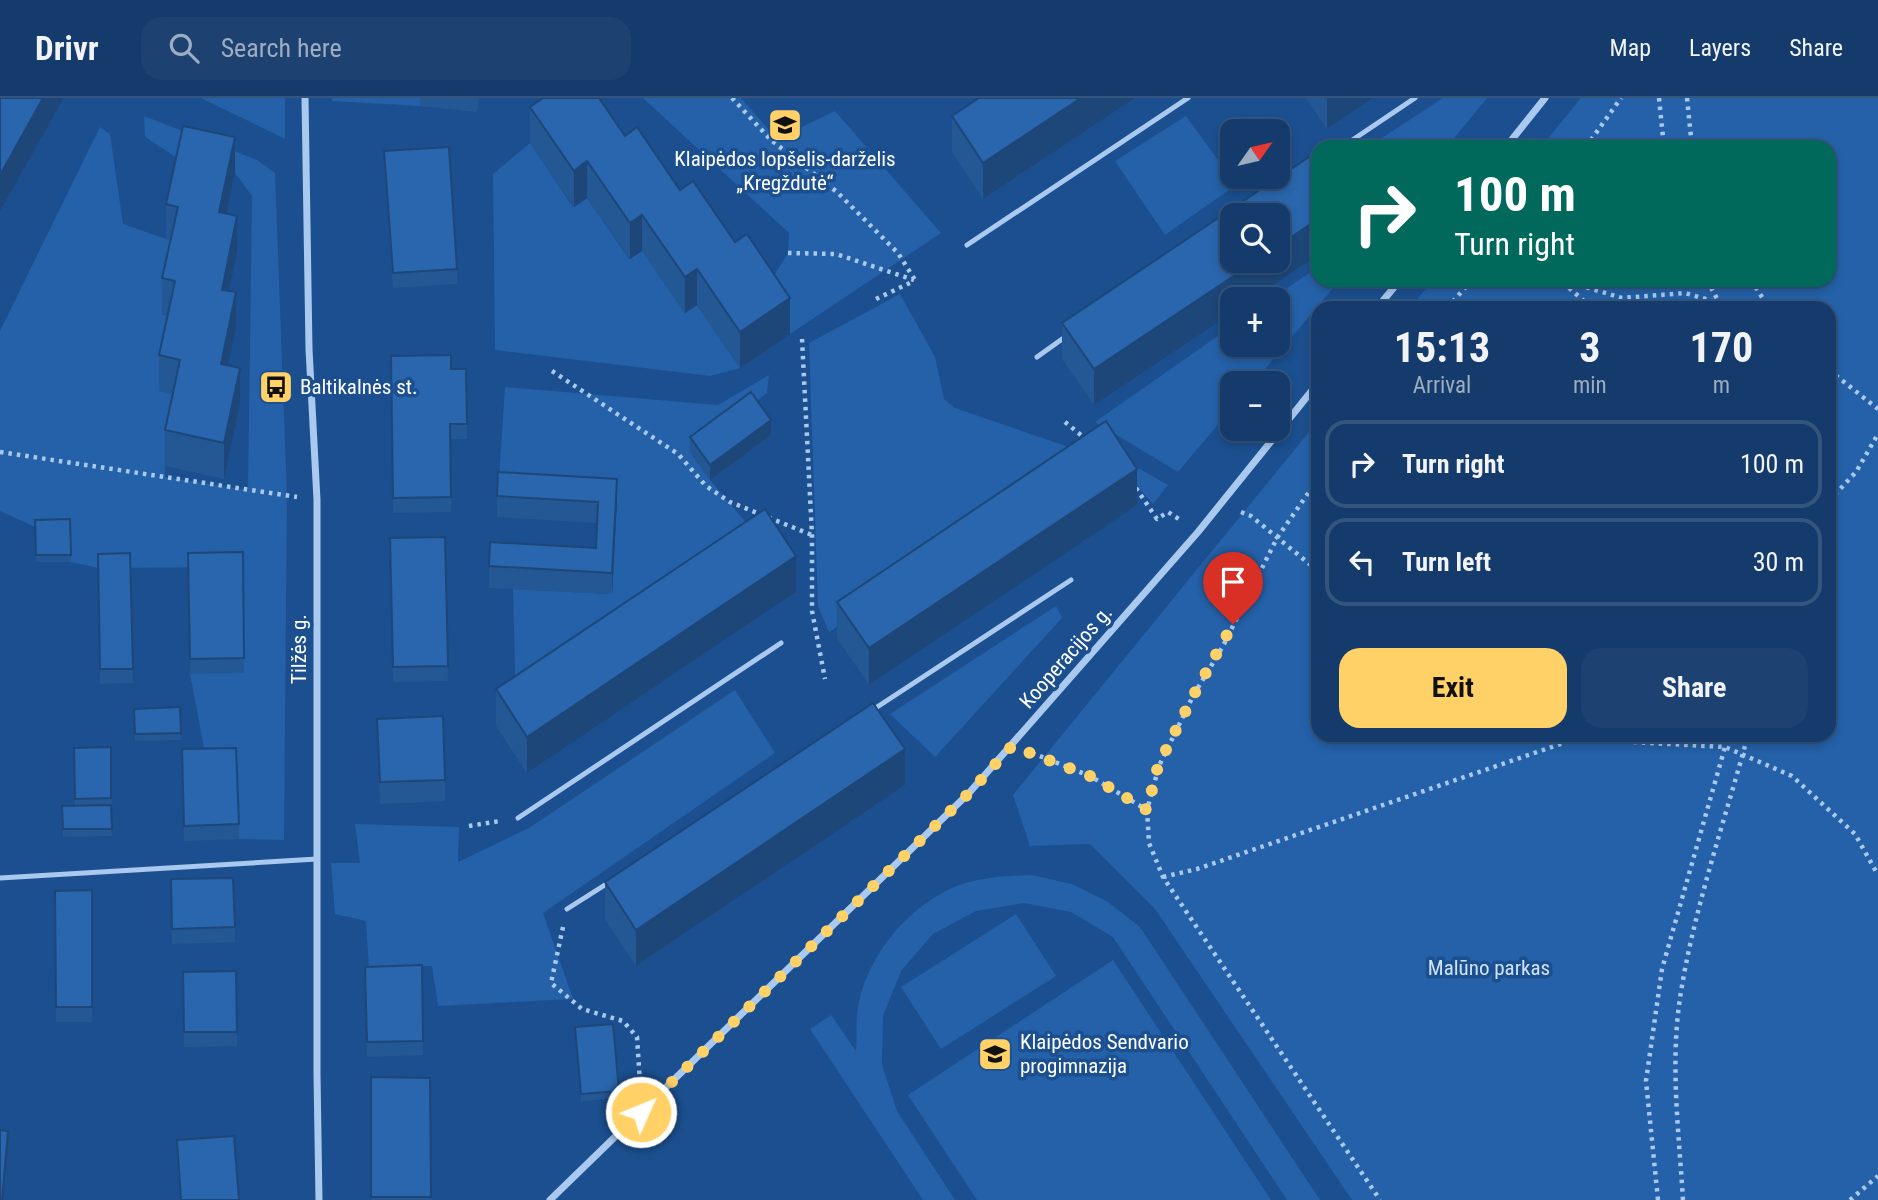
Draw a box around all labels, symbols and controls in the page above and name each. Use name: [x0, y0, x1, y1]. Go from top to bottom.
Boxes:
search box: [141, 17, 631, 80]
text: Drivr: [35, 29, 99, 68]
icon: search: [165, 29, 203, 67]
text: Search here: [221, 33, 342, 63]
text: Map: [1610, 34, 1651, 62]
text: Layers: [1689, 34, 1751, 62]
text: Share: [1789, 34, 1843, 62]
school or university icon: Klaipėdos lopšelis-darželis „Kregždutė“: [766, 106, 804, 144]
north arrow: [1220, 119, 1290, 189]
map controls: [1220, 119, 1290, 441]
place label: Klaipėdos lopšelis-darželis „Kregždutė“: [674, 147, 896, 195]
text: 100 m: [1454, 166, 1576, 223]
icon: right: [1339, 168, 1430, 259]
button: search: [1220, 203, 1290, 273]
text: Turn right: [1454, 225, 1575, 263]
button: +: [1220, 287, 1290, 357]
text: 15:13: [1394, 323, 1490, 372]
text: 3: [1579, 323, 1600, 372]
text: 170: [1689, 323, 1753, 372]
bus stop icon: Baltikalnės st.: [257, 368, 295, 406]
button: −: [1220, 371, 1290, 441]
text: Arrival: [1413, 372, 1471, 399]
text: min: [1573, 372, 1607, 399]
text: m: [1713, 372, 1730, 399]
place label: Baltikalnės st.: [300, 375, 417, 399]
icon: right: [1343, 445, 1381, 483]
text: Turn right: [1402, 449, 1504, 479]
text: 100 m: [1740, 449, 1804, 479]
icon: left: [1343, 543, 1381, 581]
text: Turn left: [1402, 547, 1491, 577]
text: 30 m: [1753, 547, 1804, 577]
pin: [1203, 552, 1263, 624]
icon: arrive: [1214, 563, 1252, 601]
street label: Kooperacijos g.: [1015, 601, 1117, 713]
street label: Tilžės g.: [287, 614, 311, 684]
button: Exit: [1339, 648, 1567, 728]
button: Share: [1581, 648, 1808, 728]
park label: Malūno parkas: [1428, 956, 1550, 980]
place label: Klaipėdos Sendvario progimnazija: [1020, 1030, 1189, 1078]
school or university icon: Klaipėdos Sendvario progimnazija: [976, 1035, 1014, 1073]
position arrow: [604, 1075, 678, 1149]

